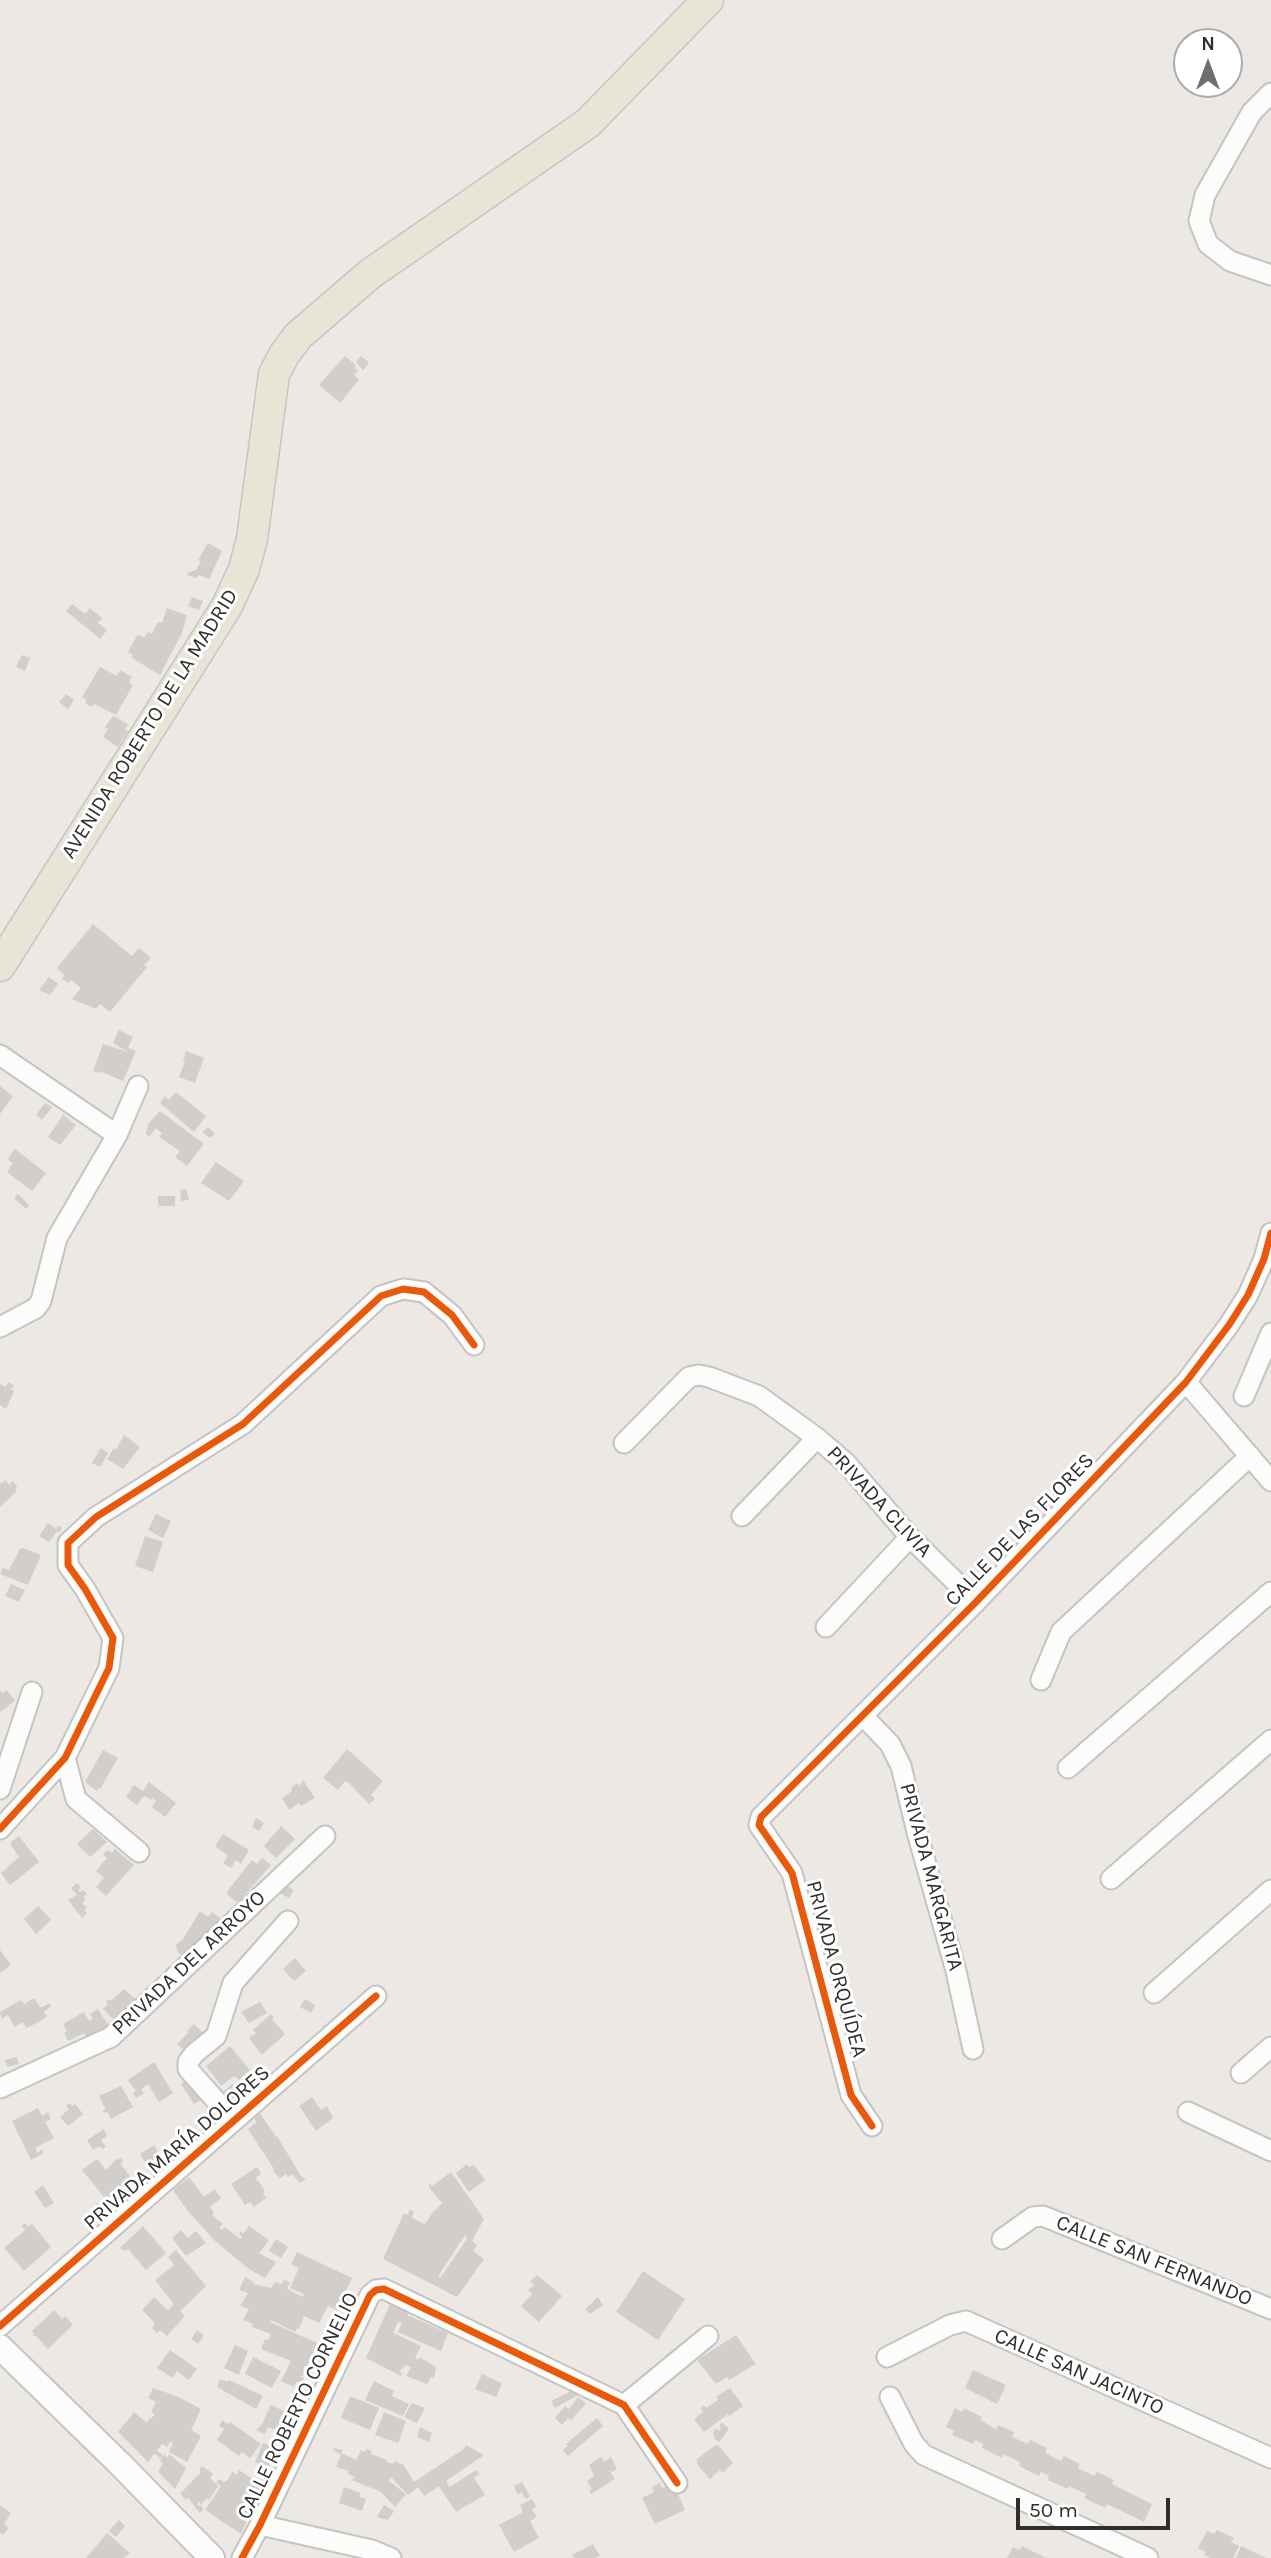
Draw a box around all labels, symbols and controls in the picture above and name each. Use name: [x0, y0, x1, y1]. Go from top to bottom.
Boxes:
north arrow: [1173, 28, 1243, 98]
text: N: [1201, 33, 1215, 55]
street label: AVENIDA ROBERTO DE LA MADRID: [56, 584, 244, 864]
street label: PRIVADA CLIVIA: [821, 1441, 937, 1563]
street label: CALLE DE LAS FLORES: [940, 1448, 1100, 1612]
street label: PRIVADA MARGARITA: [894, 1780, 968, 1974]
street label: PRIVADA ORQUÍDEA: [800, 1878, 872, 2060]
street label: PRIVADA DEL ARROYO: [107, 1885, 271, 2041]
street label: PRIVADA MARÍA DOLORES: [79, 2060, 275, 2236]
street label: CALLE SAN FERNANDO: [1052, 2210, 1256, 2312]
street label: CALLE ROBERTO CORNELIO: [232, 2288, 364, 2524]
street label: CALLE SAN JACINTO: [990, 2323, 1168, 2421]
scale bar: [1019, 2484, 1173, 2528]
text: 50 m: [1029, 2498, 1078, 2522]

